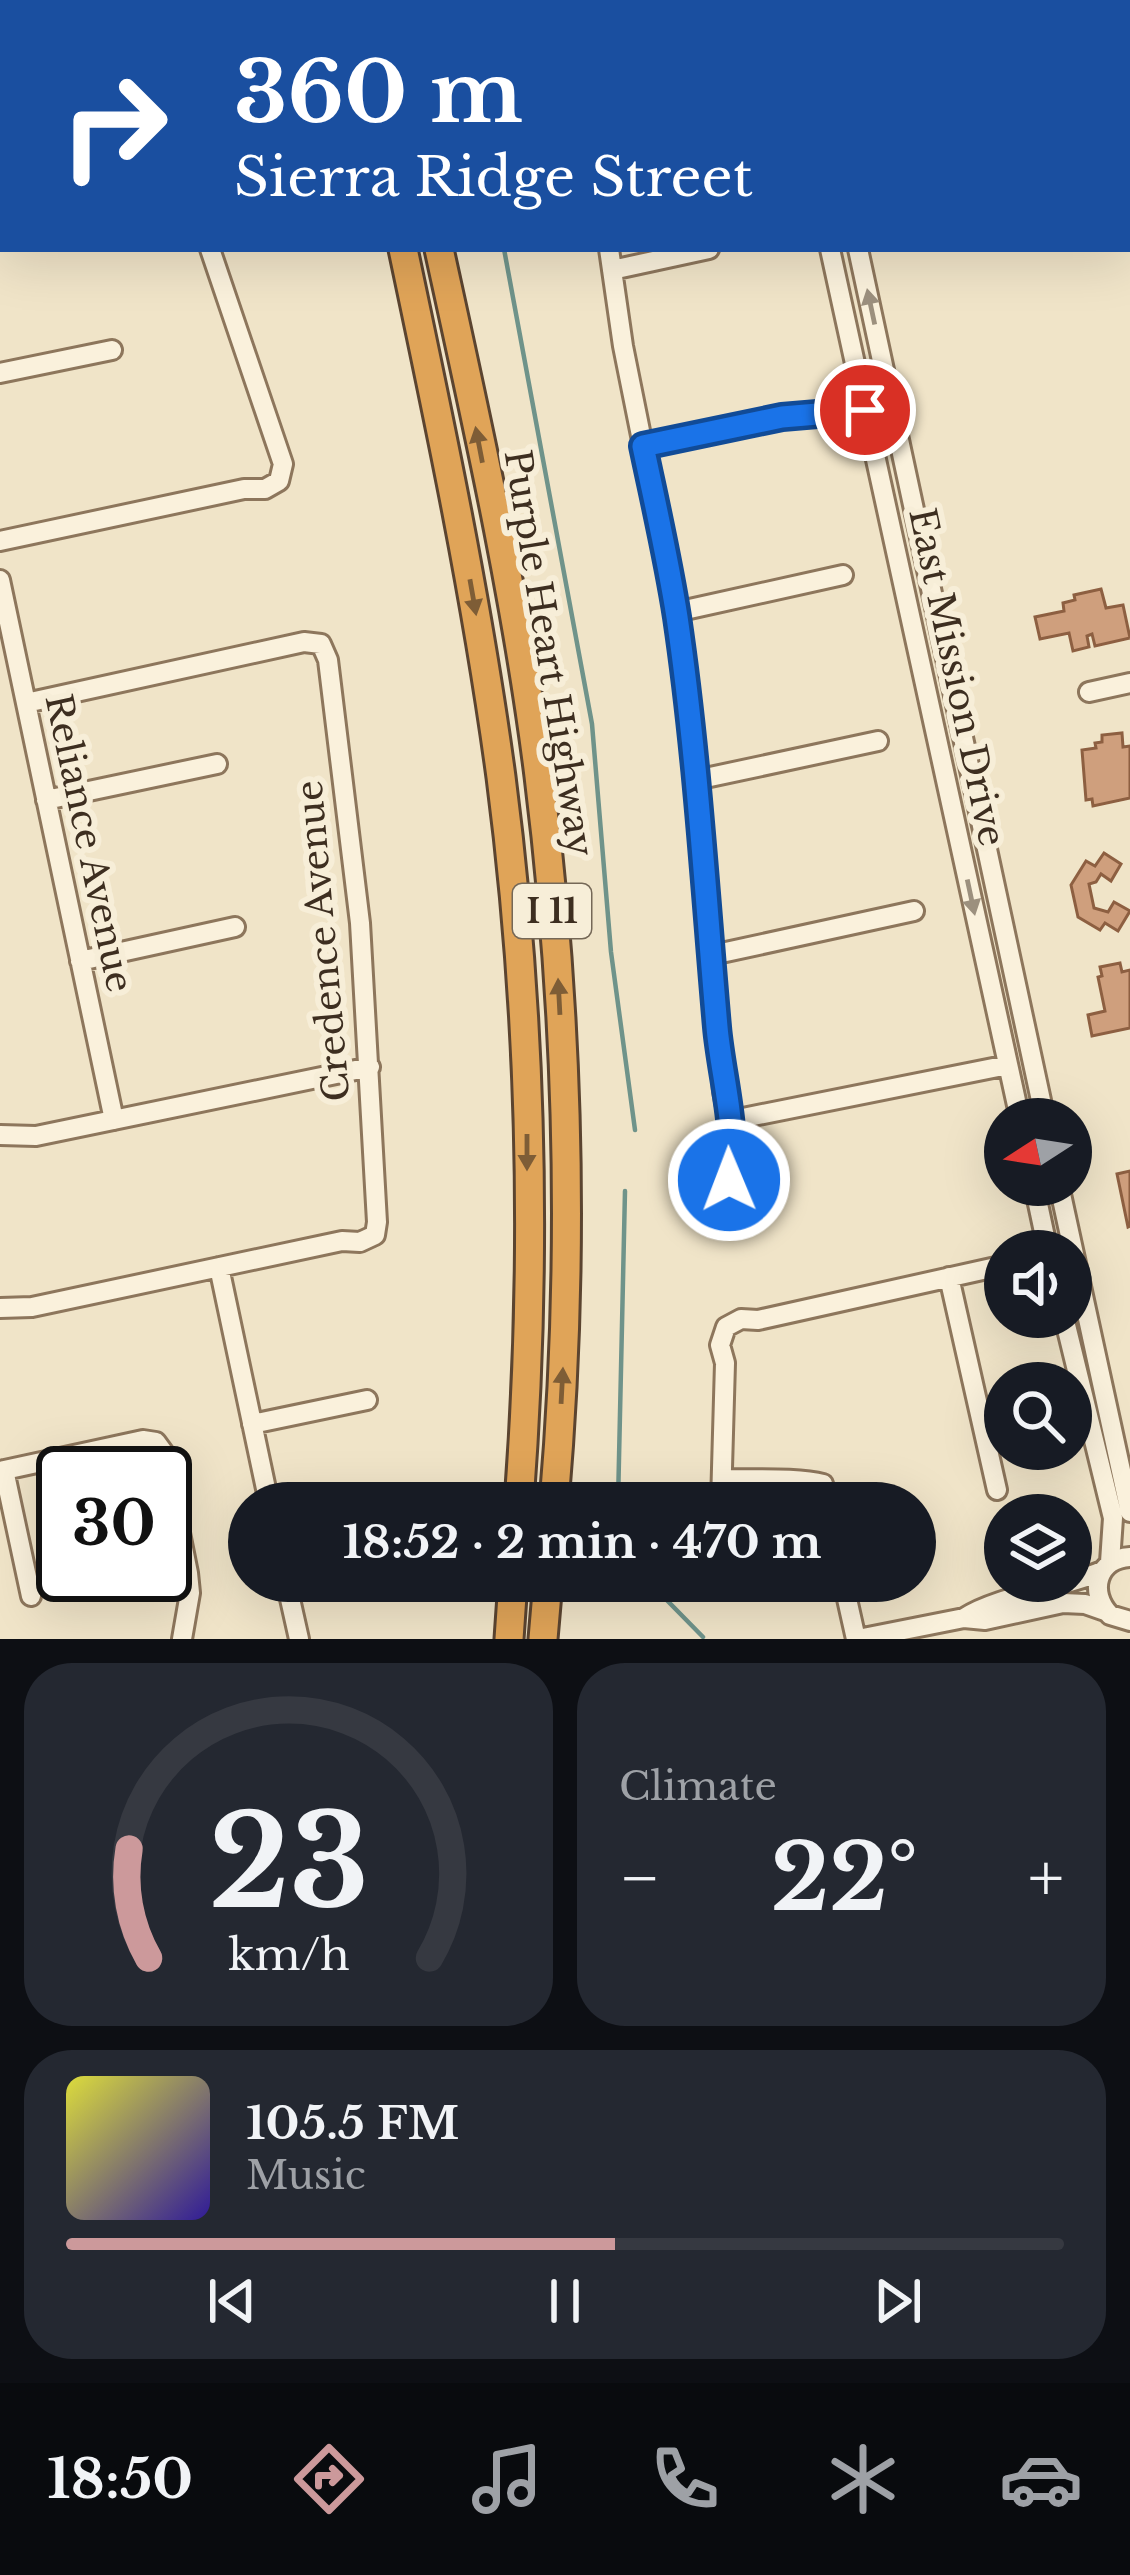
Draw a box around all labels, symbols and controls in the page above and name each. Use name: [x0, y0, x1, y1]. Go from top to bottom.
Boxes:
text: 360 m: [234, 41, 523, 145]
icon: right: [36, 48, 192, 204]
text: Sierra Ridge Street: [234, 144, 753, 211]
one-way arrow: [860, 287, 879, 325]
pin: [814, 359, 916, 461]
icon: arrive: [832, 377, 898, 443]
one-way arrow: [469, 426, 488, 463]
street label: Purple Heart Highway: [495, 447, 603, 859]
street label: East Mission Drive: [899, 504, 1015, 850]
one-way arrow: [465, 579, 483, 617]
street label: Reliance Avenue: [35, 690, 143, 996]
street label: Credence Avenue: [287, 779, 359, 1103]
one-way arrow: [962, 878, 981, 916]
road number: I 11: [513, 884, 591, 938]
one-way arrow: [549, 978, 568, 1015]
north arrow: [984, 1098, 1092, 1206]
map controls: [984, 1098, 1092, 1602]
position arrow: [666, 1117, 792, 1243]
one-way arrow: [517, 1134, 537, 1172]
button: sound: [984, 1230, 1092, 1338]
button: search: [984, 1362, 1092, 1470]
one-way arrow: [553, 1366, 572, 1404]
speed limit sign: 30: [36, 1446, 192, 1602]
button: layers: [984, 1494, 1092, 1602]
text: 18:52 · 2 min · 470 m: [342, 1514, 822, 1570]
text: Climate: [619, 1762, 777, 1811]
text: 23: [208, 1786, 369, 1941]
text: 22°: [771, 1823, 918, 1934]
text: −: [619, 1837, 661, 1919]
text: +: [1028, 1837, 1064, 1919]
text: km/h: [228, 1927, 349, 1981]
text: 105.5 FM: [246, 2095, 459, 2151]
text: Music: [246, 2151, 366, 2200]
icon: previous: [199, 2268, 265, 2334]
icon: pause: [532, 2268, 598, 2334]
icon: next: [865, 2268, 931, 2334]
icon: directions: [287, 2437, 371, 2521]
icon: music: [465, 2437, 549, 2521]
icon: phone: [643, 2437, 727, 2521]
icon: climate: [821, 2437, 905, 2521]
icon: car: [999, 2437, 1083, 2521]
text: 18:50: [47, 2446, 193, 2513]

